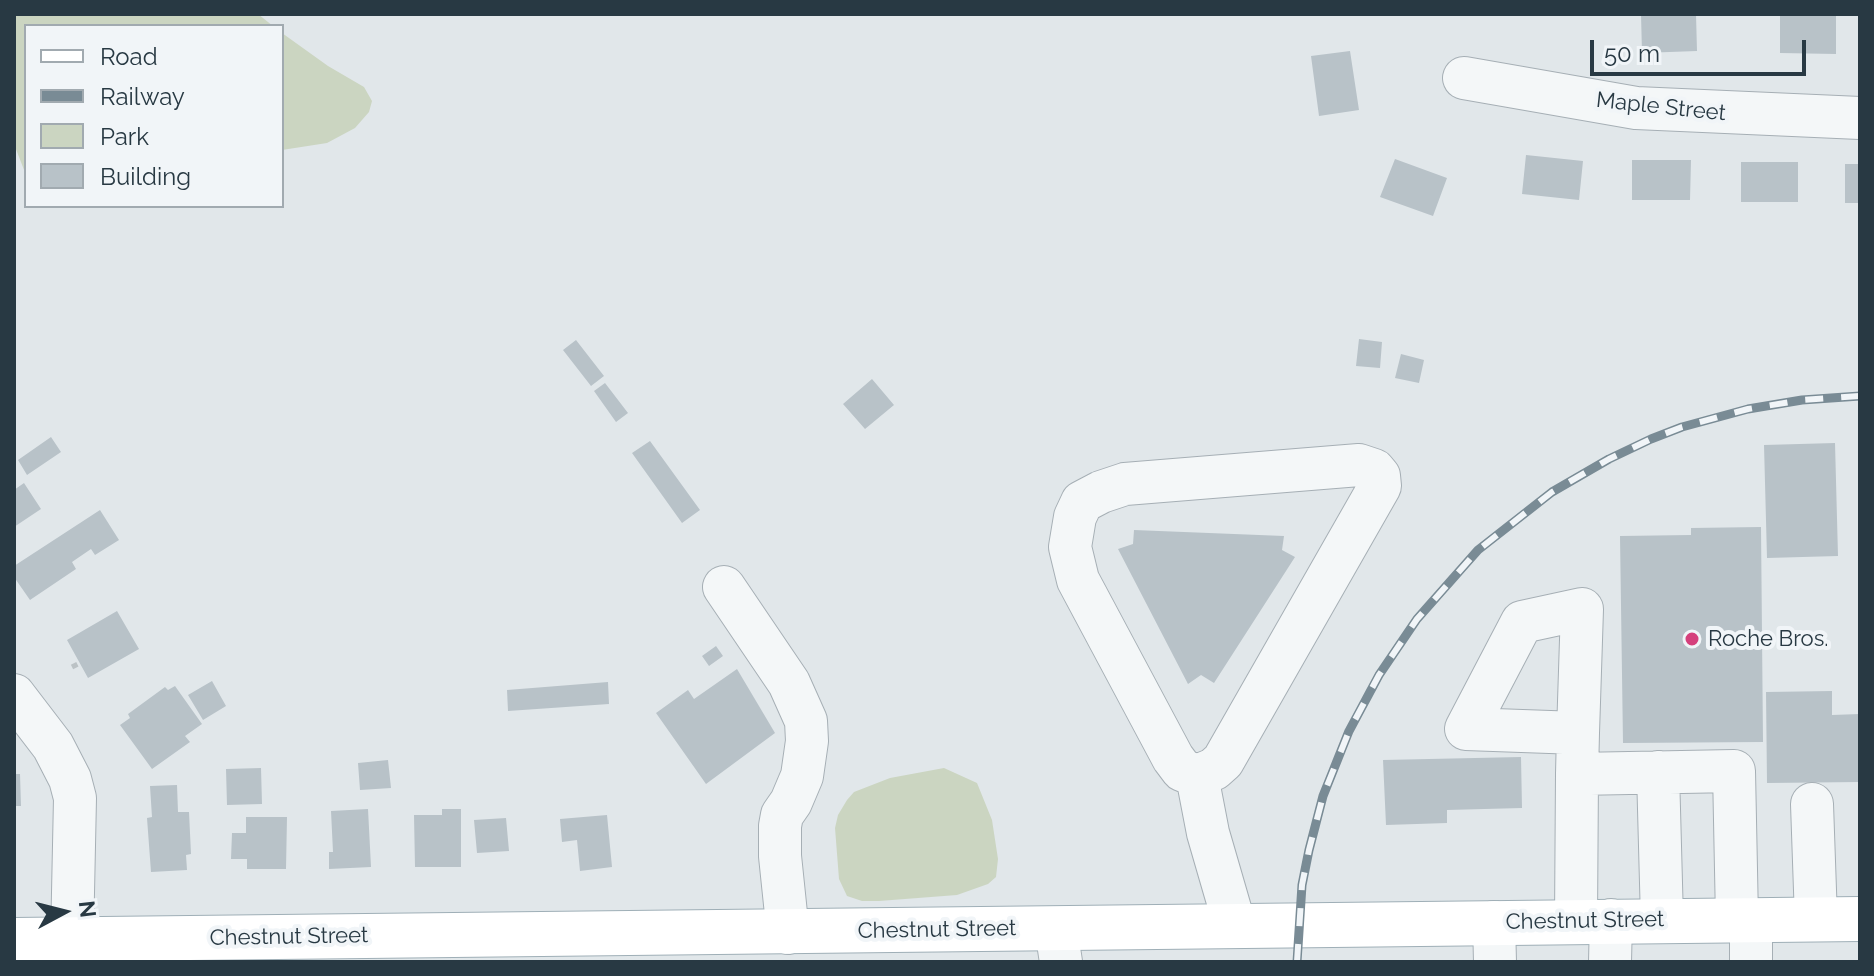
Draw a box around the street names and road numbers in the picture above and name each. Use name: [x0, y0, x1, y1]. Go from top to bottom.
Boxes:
street label: Maple Street: [1595, 87, 1727, 127]
street label: Chestnut Street: [1505, 906, 1665, 936]
street label: Chestnut Street: [857, 915, 1017, 945]
street label: Chestnut Street: [209, 922, 369, 952]

